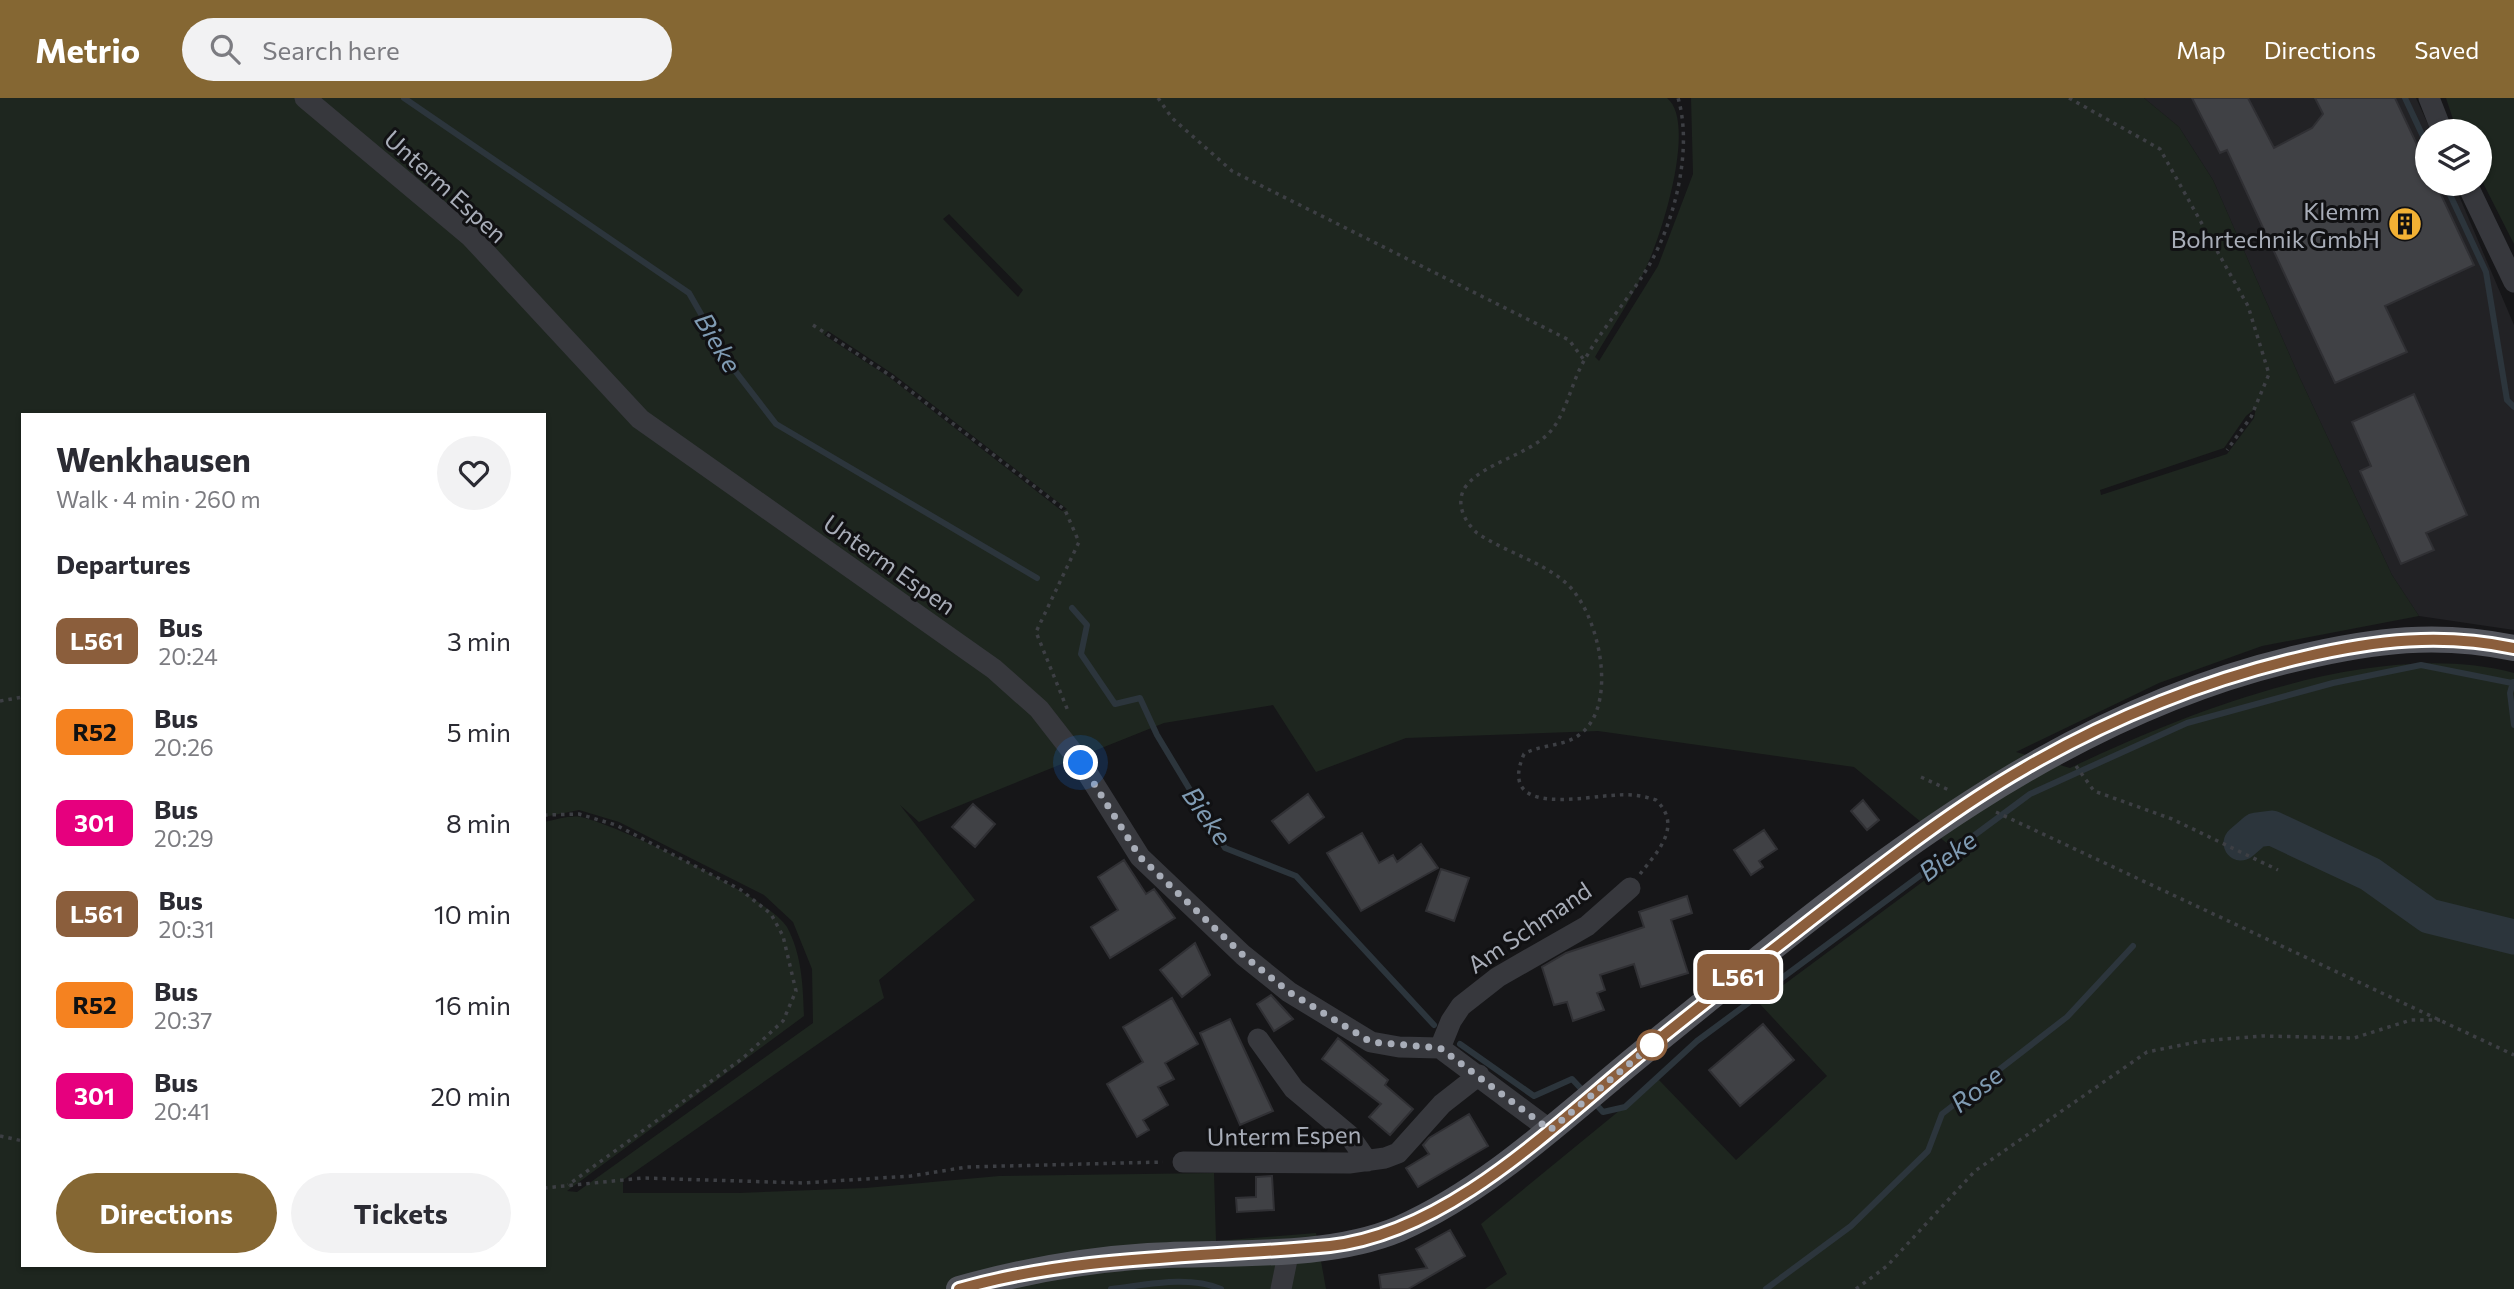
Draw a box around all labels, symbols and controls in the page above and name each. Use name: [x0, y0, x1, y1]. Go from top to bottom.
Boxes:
search box: [182, 18, 672, 81]
text: Metrio: [35, 29, 140, 70]
icon: search: [206, 30, 244, 68]
text: Search here: [262, 34, 400, 65]
text: Map: [2176, 35, 2226, 64]
text: Directions: [2264, 35, 2376, 64]
text: Saved: [2414, 35, 2479, 64]
map controls: [2415, 119, 2492, 196]
button: layers: [2415, 119, 2492, 196]
street label: Unterm Espen: [379, 124, 513, 248]
place label: Klemm Bohrtechnik GmbH: [2171, 196, 2380, 253]
building icon: Klemm Bohrtechnik GmbH: [2386, 205, 2424, 243]
water label: Bieke: [689, 306, 749, 378]
button: heart: [437, 436, 511, 510]
text: Wenkhausen: [56, 438, 251, 479]
text: Walk · 4 min · 260 m: [56, 485, 261, 513]
street label: Unterm Espen: [818, 508, 962, 620]
text: Departures: [56, 548, 191, 579]
text: Bus: [159, 611, 203, 642]
text: 3 min: [447, 625, 511, 656]
text: L561: [70, 626, 124, 655]
text: 20:24: [159, 642, 218, 670]
text: Bus: [154, 702, 198, 733]
text: 5 min: [447, 716, 511, 747]
text: R52: [72, 717, 117, 746]
text: 20:26: [154, 733, 214, 761]
your location: [1063, 745, 1098, 780]
water label: Bieke: [1177, 780, 1239, 850]
text: Bus: [154, 793, 198, 824]
text: 8 min: [446, 807, 511, 838]
text: 301: [74, 808, 115, 837]
water label: Bieke: [1912, 823, 1982, 887]
text: 20:29: [154, 824, 214, 852]
street label: Am Schmand: [1462, 875, 1596, 979]
text: Bus: [159, 884, 203, 915]
text: 10 min: [434, 898, 511, 929]
text: L561: [70, 899, 124, 928]
text: 20:31: [159, 915, 215, 943]
line badge: L561: [1689, 954, 1787, 1000]
text: L561: [1711, 962, 1765, 991]
text: Bus: [154, 975, 198, 1006]
text: 16 min: [435, 989, 511, 1020]
text: R52: [72, 990, 117, 1019]
text: 20:37: [154, 1006, 212, 1034]
unlabelled marker: [1637, 1030, 1667, 1060]
water label: Rose: [1944, 1058, 2008, 1118]
text: Bus: [154, 1066, 198, 1097]
text: 20 min: [430, 1080, 511, 1111]
text: 301: [74, 1081, 115, 1110]
text: 20:41: [154, 1097, 210, 1125]
street label: Unterm Espen: [1207, 1119, 1361, 1151]
button: Directions: [56, 1173, 277, 1253]
button: Tickets: [291, 1173, 511, 1253]

